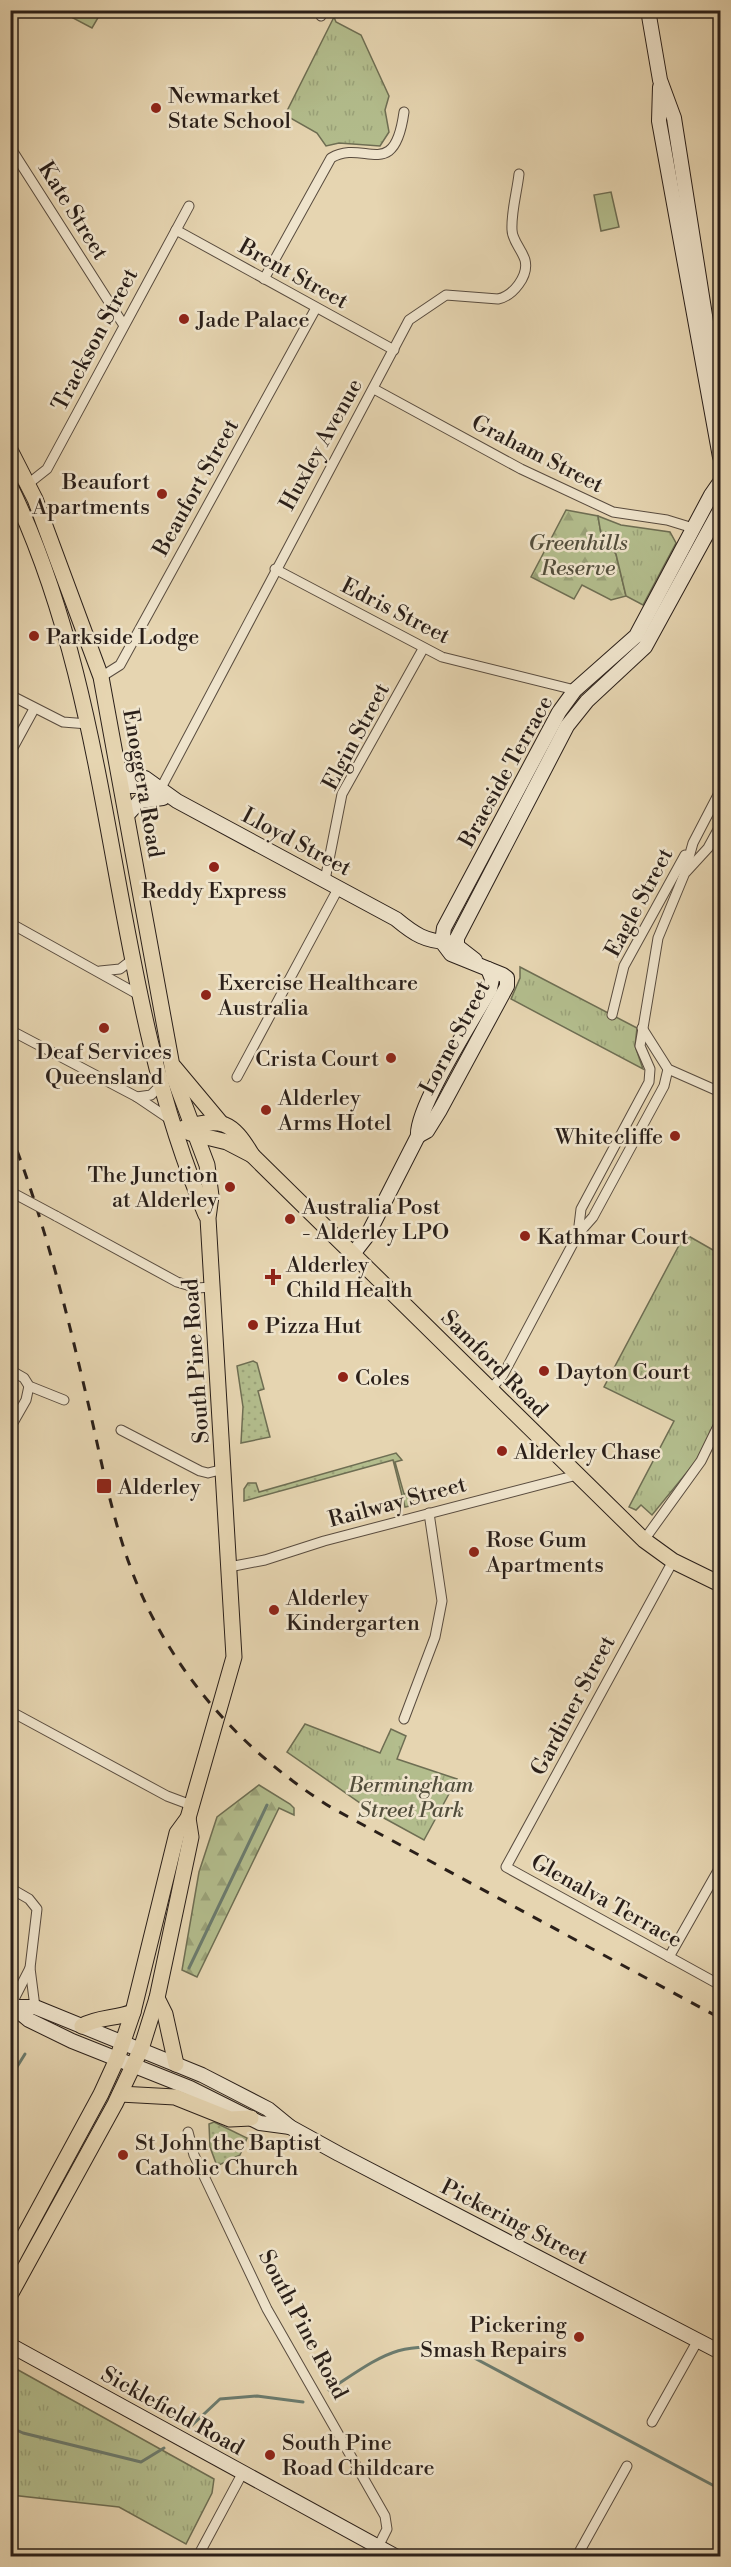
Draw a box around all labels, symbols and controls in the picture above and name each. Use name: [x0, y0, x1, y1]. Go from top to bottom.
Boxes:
place label: Newmarket State School: [168, 83, 292, 135]
marker: Newmarket State School: [149, 101, 163, 115]
street label: Kate Street: [32, 157, 114, 265]
street label: Brent Street: [233, 233, 353, 316]
street label: Trackson Street: [46, 263, 144, 416]
place label: Jade Palace: [195, 307, 310, 334]
marker: Jade Palace: [177, 312, 191, 326]
street label: Huxley Avenue: [274, 374, 369, 515]
street label: Graham Street: [467, 409, 608, 499]
street label: Beaufort Street: [147, 414, 245, 562]
place label: Beaufort Apartments: [31, 469, 150, 521]
marker: Beaufort Apartments: [155, 487, 169, 501]
park label: Greenhills Reserve: [528, 530, 628, 582]
street label: Edris Street: [336, 572, 455, 650]
place label: Parkside Lodge: [46, 624, 199, 651]
marker: Parkside Lodge: [27, 629, 41, 643]
street label: Elgin Street: [317, 678, 396, 795]
street label: Braeside Terrace: [453, 691, 559, 853]
street label: Enoggera Road: [116, 707, 169, 860]
street label: Lloyd Street: [237, 802, 356, 883]
street label: Eagle Street: [599, 843, 679, 962]
marker: Reddy Express: [207, 860, 221, 874]
place label: Reddy Express: [141, 878, 287, 905]
place label: Exercise Healthcare Australia: [217, 970, 418, 1022]
street label: Lorne Street: [414, 976, 497, 1099]
marker: Exercise Healthcare Australia: [199, 988, 213, 1002]
marker: Deaf Services Queensland: [97, 1021, 111, 1035]
place label: Deaf Services Queensland: [36, 1039, 172, 1091]
place label: Crista Court: [255, 1046, 379, 1073]
marker: Crista Court: [384, 1051, 398, 1065]
place label: Alderley Arms Hotel: [277, 1085, 392, 1137]
marker: Alderley Arms Hotel: [259, 1103, 273, 1117]
place label: Whitecliffe: [554, 1124, 663, 1151]
marker: Whitecliffe: [668, 1129, 682, 1143]
place label: The Junction at Alderley: [87, 1162, 218, 1214]
marker: The Junction at Alderley: [223, 1180, 237, 1194]
place label: Australia Post - Alderley LPO: [301, 1194, 449, 1246]
marker: Australia Post - Alderley LPO: [283, 1212, 297, 1226]
place label: Kathmar Court: [537, 1224, 689, 1251]
marker: Kathmar Court: [518, 1229, 532, 1243]
place label: Alderley Child Health: [285, 1252, 413, 1304]
marker: Alderley Child Health: [264, 1268, 282, 1286]
street label: South Pine Road: [177, 1277, 216, 1444]
street label: Samford Road: [435, 1305, 553, 1424]
place label: Pizza Hut: [265, 1313, 362, 1340]
marker: Pizza Hut: [246, 1318, 260, 1332]
place label: Dayton Court: [556, 1359, 690, 1386]
marker: Dayton Court: [537, 1364, 551, 1378]
place label: Coles: [355, 1365, 410, 1392]
marker: Coles: [336, 1370, 350, 1384]
place label: Alderley Chase: [513, 1439, 661, 1466]
marker: Alderley Chase: [495, 1444, 509, 1458]
street label: Railway Street: [325, 1471, 470, 1534]
place label: Alderley: [117, 1474, 201, 1501]
marker: Alderley: [95, 1477, 113, 1495]
place label: Rose Gum Apartments: [485, 1527, 604, 1579]
marker: Rose Gum Apartments: [467, 1545, 481, 1559]
place label: Alderley Kindergarten: [285, 1585, 420, 1637]
marker: Alderley Kindergarten: [267, 1603, 281, 1617]
street label: Gardiner Street: [525, 1631, 622, 1780]
park label: Bermingham Street Park: [347, 1772, 474, 1824]
street label: Glenalva Terrace: [526, 1849, 687, 1954]
place label: St John the Baptist Catholic Church: [135, 2130, 321, 2182]
marker: St John the Baptist Catholic Church: [116, 2148, 130, 2162]
street label: Pickering Street: [436, 2174, 593, 2271]
street label: South Pine Road: [252, 2245, 354, 2404]
place label: Pickering Smash Repairs: [420, 2312, 568, 2364]
marker: Pickering Smash Repairs: [572, 2330, 586, 2344]
street label: Sicklefield Road: [96, 2361, 249, 2462]
place label: South Pine Road Childcare: [282, 2430, 435, 2482]
marker: South Pine Road Childcare: [263, 2448, 277, 2462]

